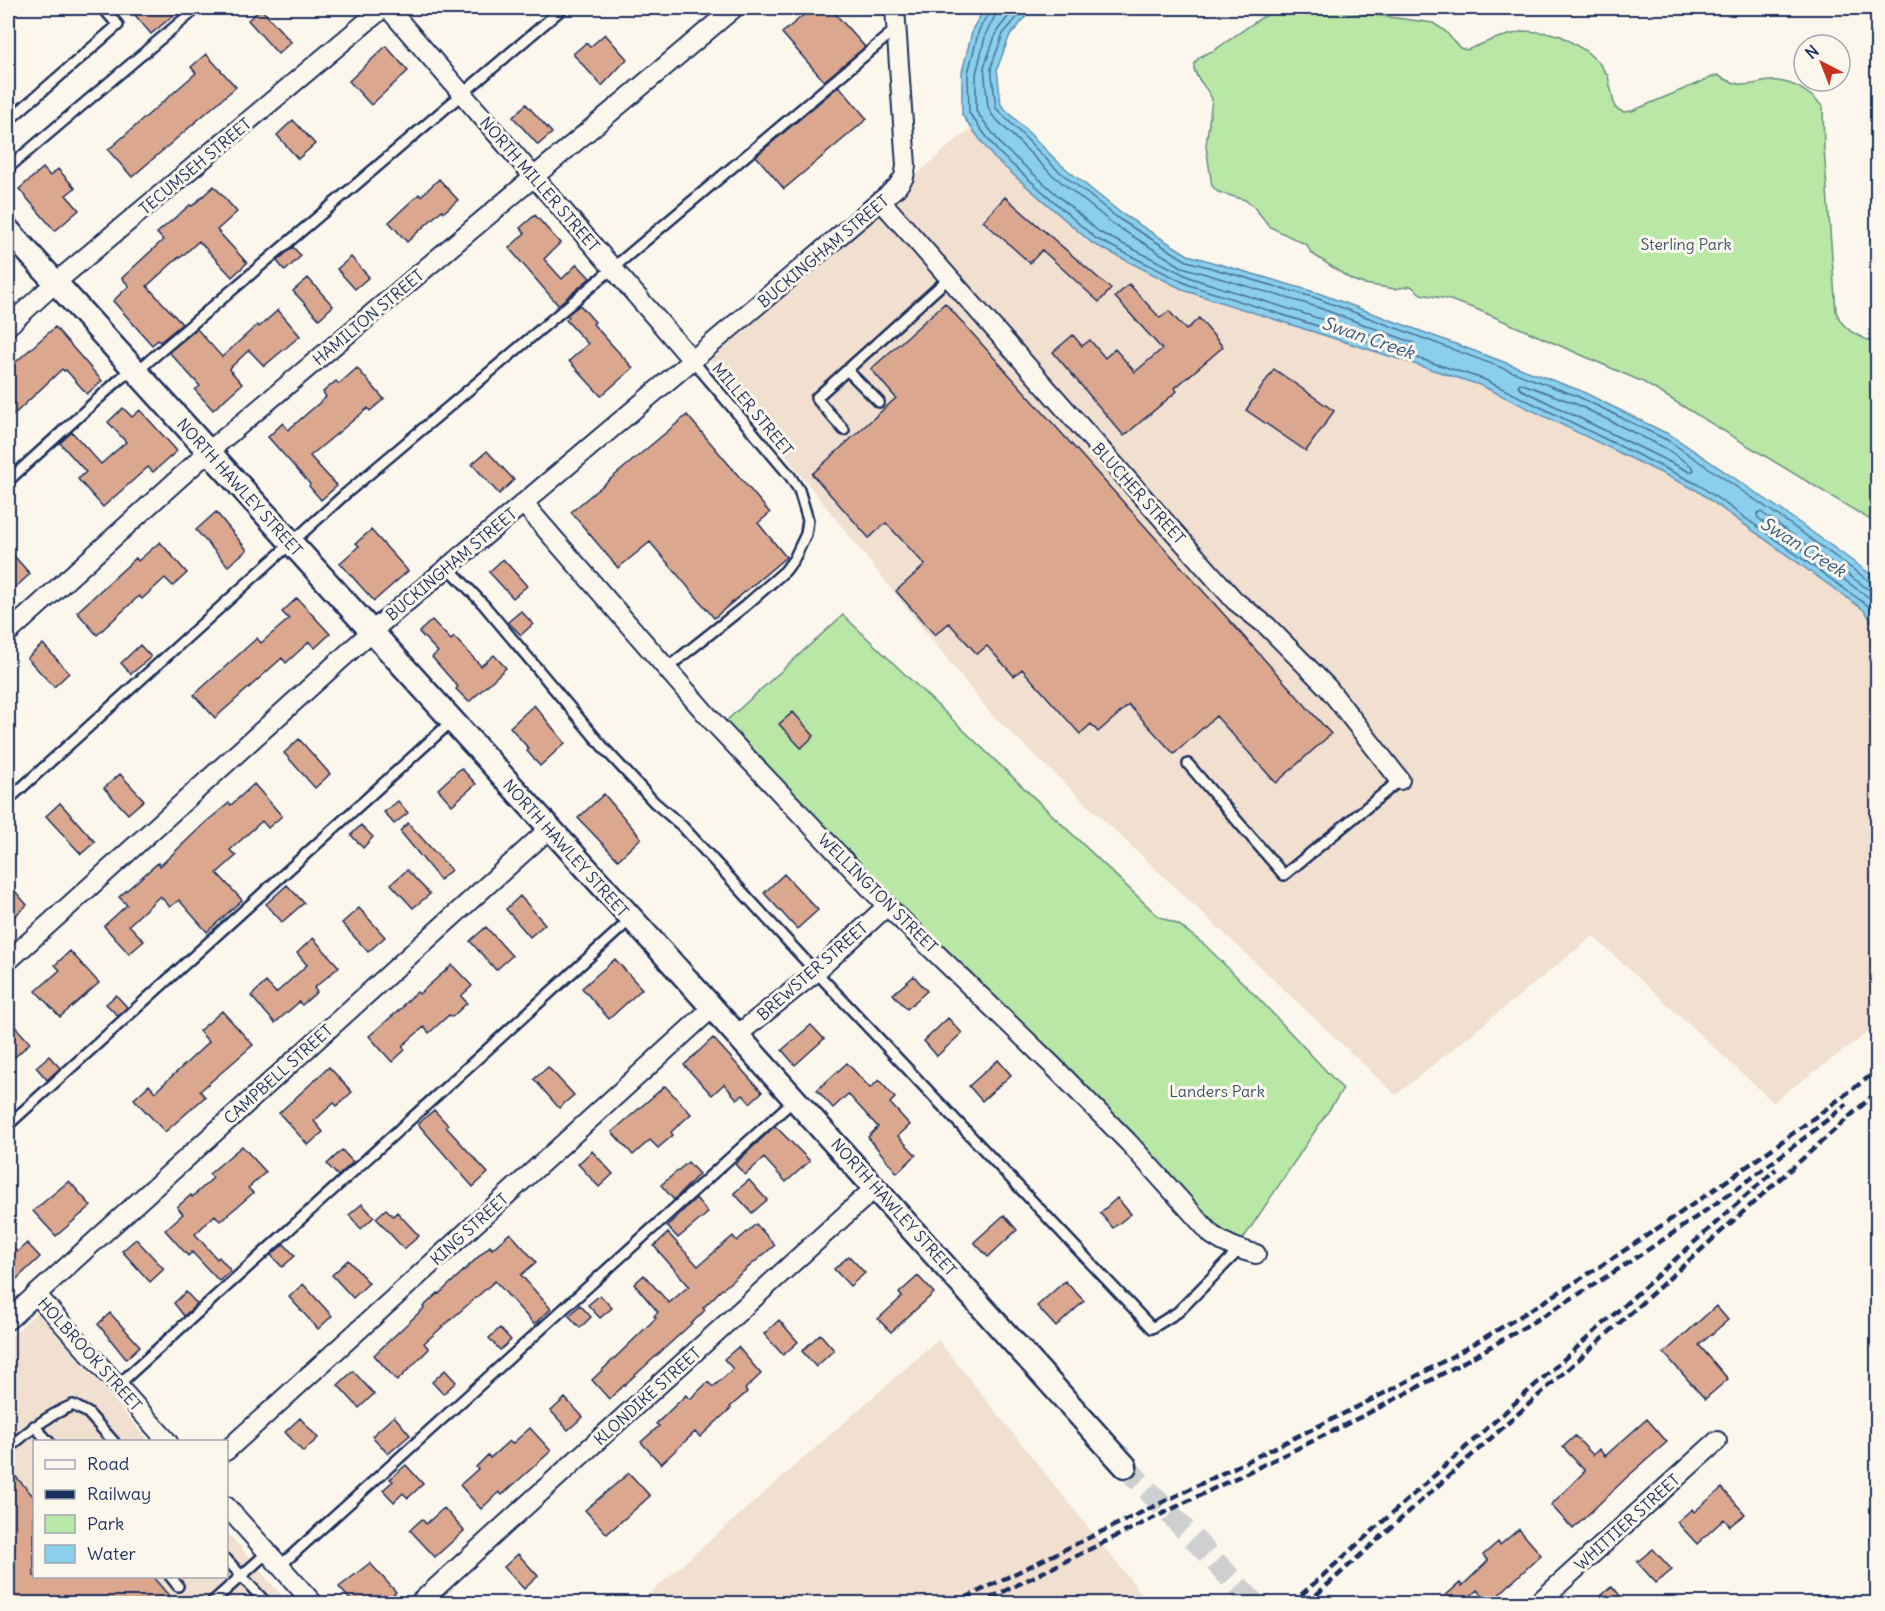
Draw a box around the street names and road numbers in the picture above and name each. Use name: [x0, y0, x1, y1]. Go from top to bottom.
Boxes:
street label: NORTH MILLER STREET: [476, 112, 604, 256]
street label: TECUMSEH STREET: [135, 113, 255, 219]
street label: BUCKINGHAM STREET: [754, 190, 892, 312]
street label: HAMILTON STREET: [308, 265, 428, 369]
street label: MILLER STREET: [708, 358, 798, 460]
street label: NORTH HAWLEY STREET: [173, 414, 307, 560]
street label: BLUCHER STREET: [1088, 438, 1190, 548]
street label: BUCKINGHAM STREET: [382, 503, 520, 625]
street label: NORTH HAWLEY STREET: [499, 775, 633, 921]
street label: WELLINGTON STREET: [814, 829, 942, 957]
street label: BREWSTER STREET: [753, 918, 871, 1024]
street label: CAMPBELL STREET: [220, 1020, 336, 1128]
street label: NORTH HAWLEY STREET: [827, 1134, 961, 1280]
street label: KING STREET: [426, 1189, 512, 1269]
street label: HOLBROOK STREET: [34, 1293, 146, 1415]
street label: KLONDIKE STREET: [589, 1343, 705, 1449]
street label: WHITTIER STREET: [1570, 1470, 1684, 1574]

